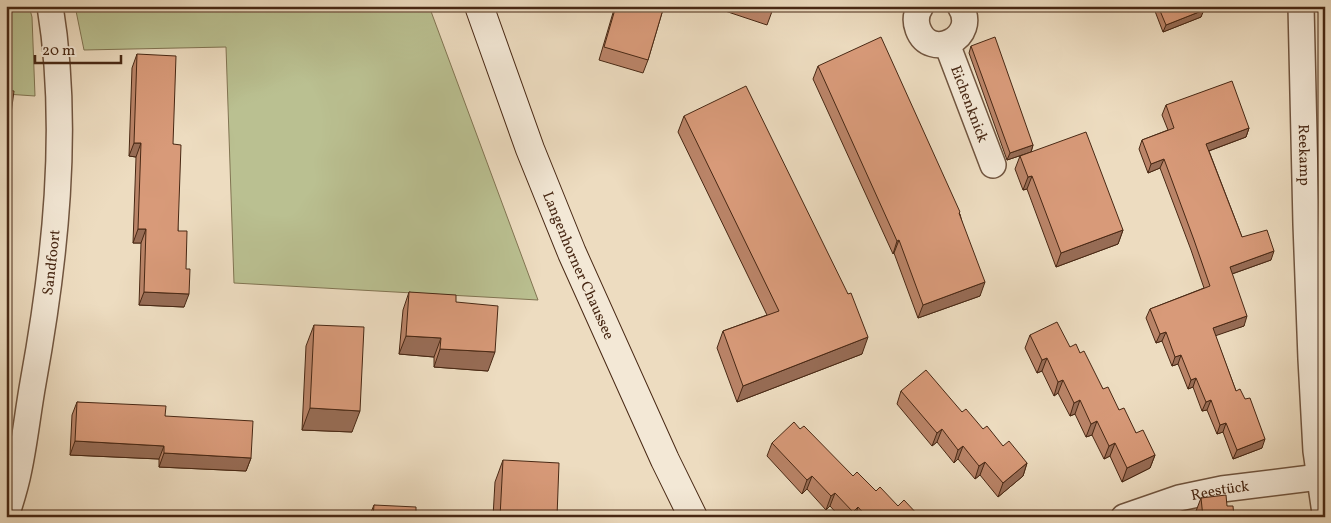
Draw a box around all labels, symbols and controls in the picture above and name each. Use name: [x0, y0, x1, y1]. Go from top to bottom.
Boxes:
scale bar: [35, 32, 121, 64]
text: 20 m: [42, 41, 75, 62]
street label: Eichenknick: [944, 63, 993, 146]
street label: Reekamp: [1292, 124, 1314, 186]
street label: Langenhorner Chaussee: [536, 189, 619, 343]
street label: Sandfoort: [38, 229, 67, 297]
street label: Reestück: [1189, 477, 1251, 507]

